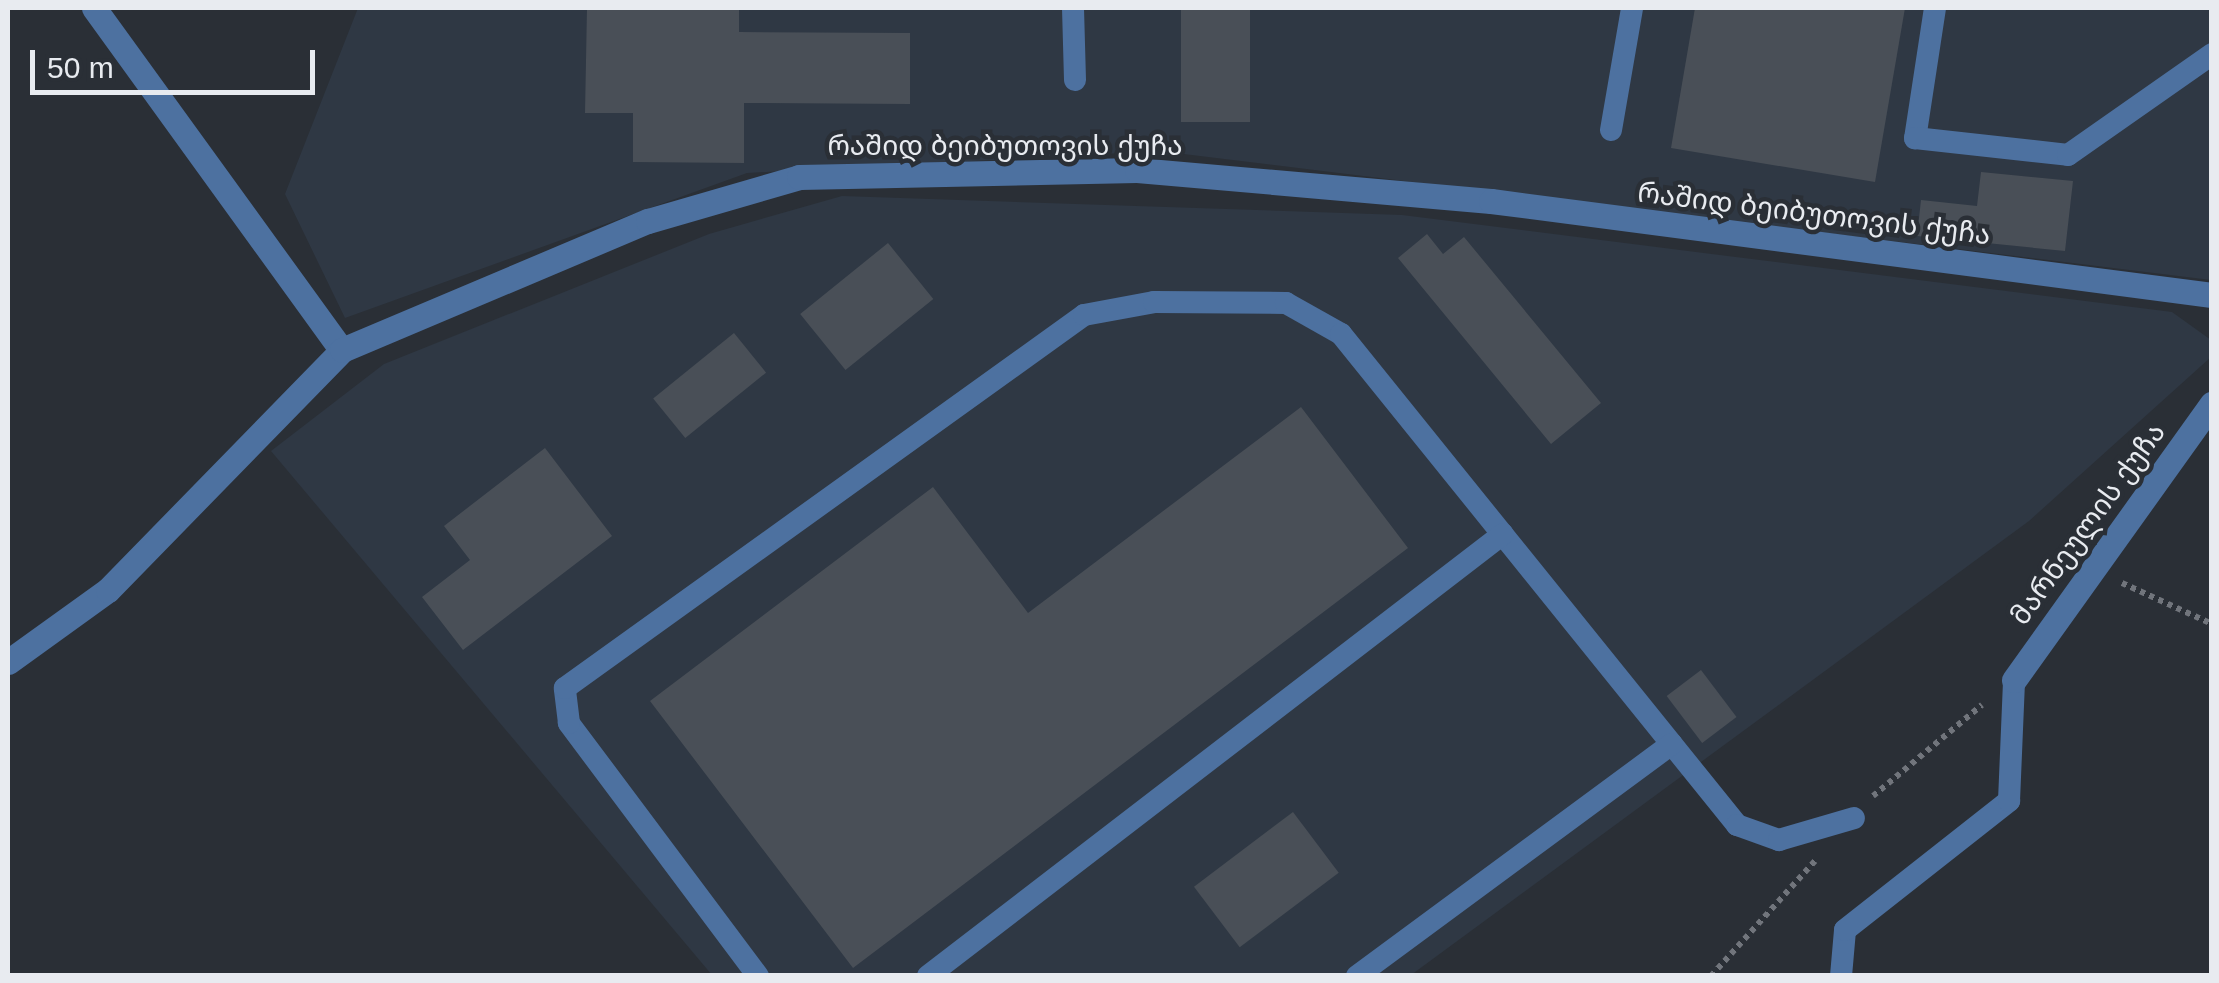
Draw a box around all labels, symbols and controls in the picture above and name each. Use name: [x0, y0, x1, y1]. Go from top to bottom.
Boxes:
scale bar: [35, 30, 320, 92]
text: 50 m: [47, 51, 114, 84]
street label: რაშიდ ბეიბუთოვის ქუჩა: [827, 129, 1183, 163]
street label: რაშიდ ბეიბუთოვის ქუჩა: [1636, 176, 1992, 252]
street label: მარნეულის ქუჩა: [2003, 416, 2173, 632]

